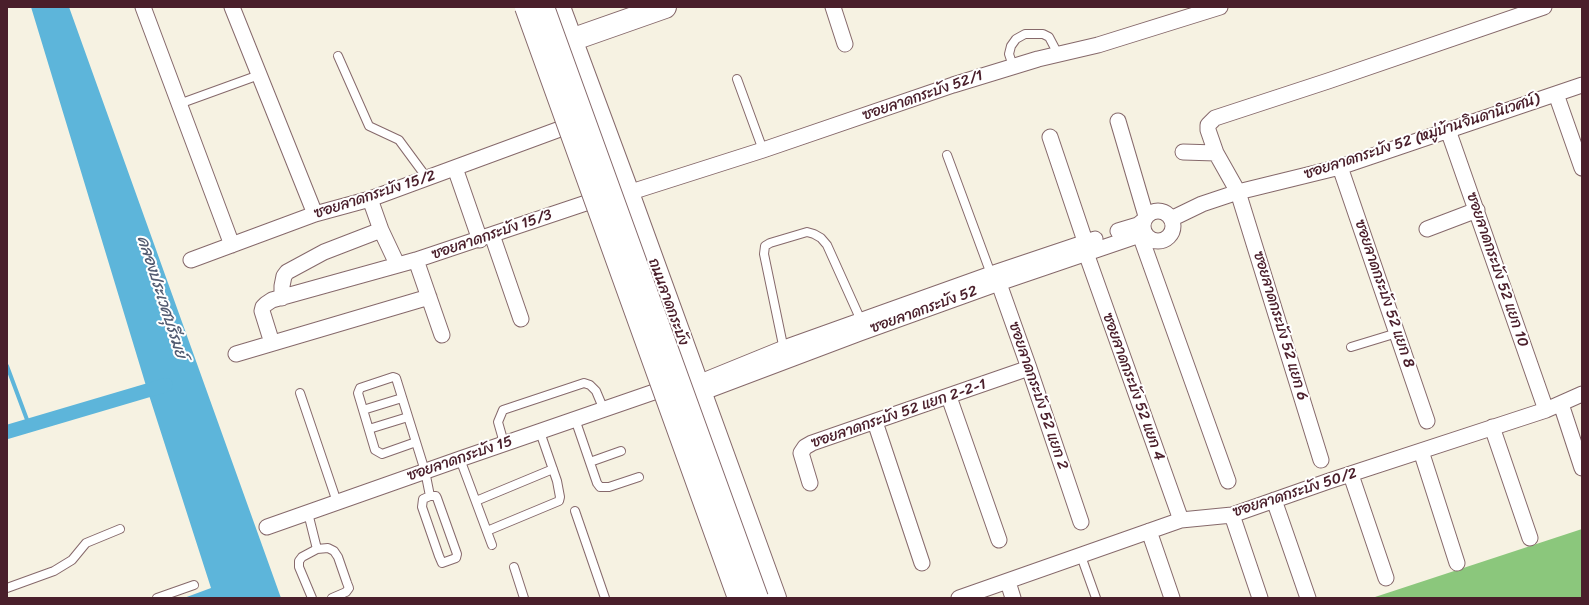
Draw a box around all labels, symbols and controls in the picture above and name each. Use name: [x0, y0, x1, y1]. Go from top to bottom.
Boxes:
street label: ซอยลาดกระบัง 52/1: [860, 67, 986, 125]
street label: ซอยลาดกระบัง 52 (หมู่บ้านจินดานิเวศน์): [1302, 90, 1542, 184]
street label: ซอยลาดกระบัง 15/2: [312, 167, 438, 223]
street label: ซอยลาดกระบัง 52 แยก 10: [1462, 190, 1532, 350]
street label: ซอยลาดกระบัง 15/3: [430, 206, 554, 264]
street label: ซอยลาดกระบัง 52 แยก 8: [1350, 218, 1418, 370]
water label: คลองประเวศบุรีรมย์: [132, 233, 190, 361]
street label: ซอยลาดกระบัง 52 แยก 6: [1249, 249, 1311, 403]
street label: ถนนลาดกระบัง: [644, 256, 692, 348]
street label: ซอยลาดกระบัง 52: [868, 282, 980, 338]
street label: ซอยลาดกระบัง 52 แยก 4: [1098, 311, 1168, 463]
street label: ซอยลาดกระบัง 52 แยก 2: [1004, 320, 1072, 472]
street label: ซอยลาดกระบัง 52 แยก 2-2-1: [809, 376, 989, 452]
street label: ซอยลาดกระบัง 15: [405, 433, 515, 485]
street label: ซอยลาดกระบัง 50/2: [1231, 464, 1359, 522]

